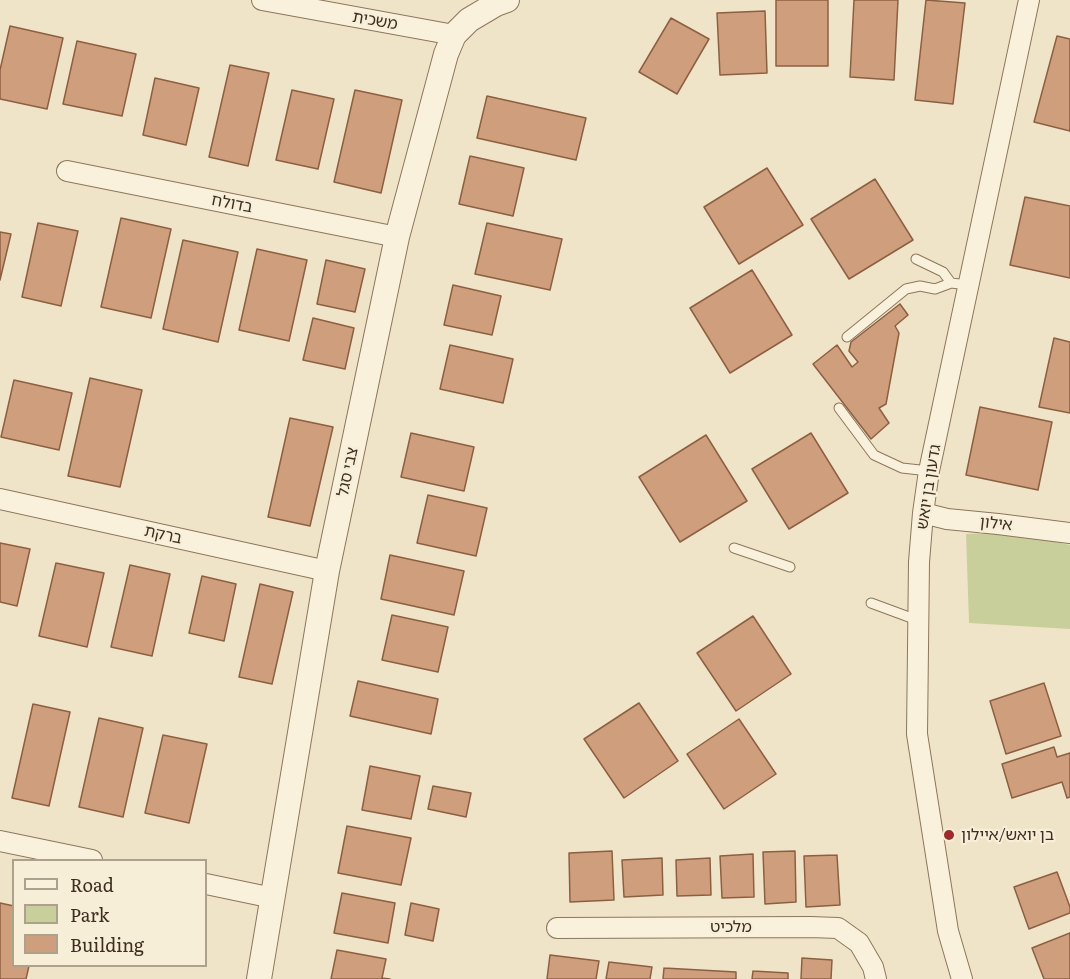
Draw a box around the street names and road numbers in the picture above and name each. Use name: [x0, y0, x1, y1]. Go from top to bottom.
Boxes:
street label: משכית: [351, 8, 399, 34]
street label: בדולח: [210, 191, 254, 217]
street label: גדעון בן יואש: [913, 443, 945, 531]
street label: צבי סגל: [333, 446, 363, 498]
street label: אילון: [979, 513, 1013, 535]
street label: ברקת: [142, 522, 184, 548]
street label: מלכיט: [710, 917, 752, 937]

